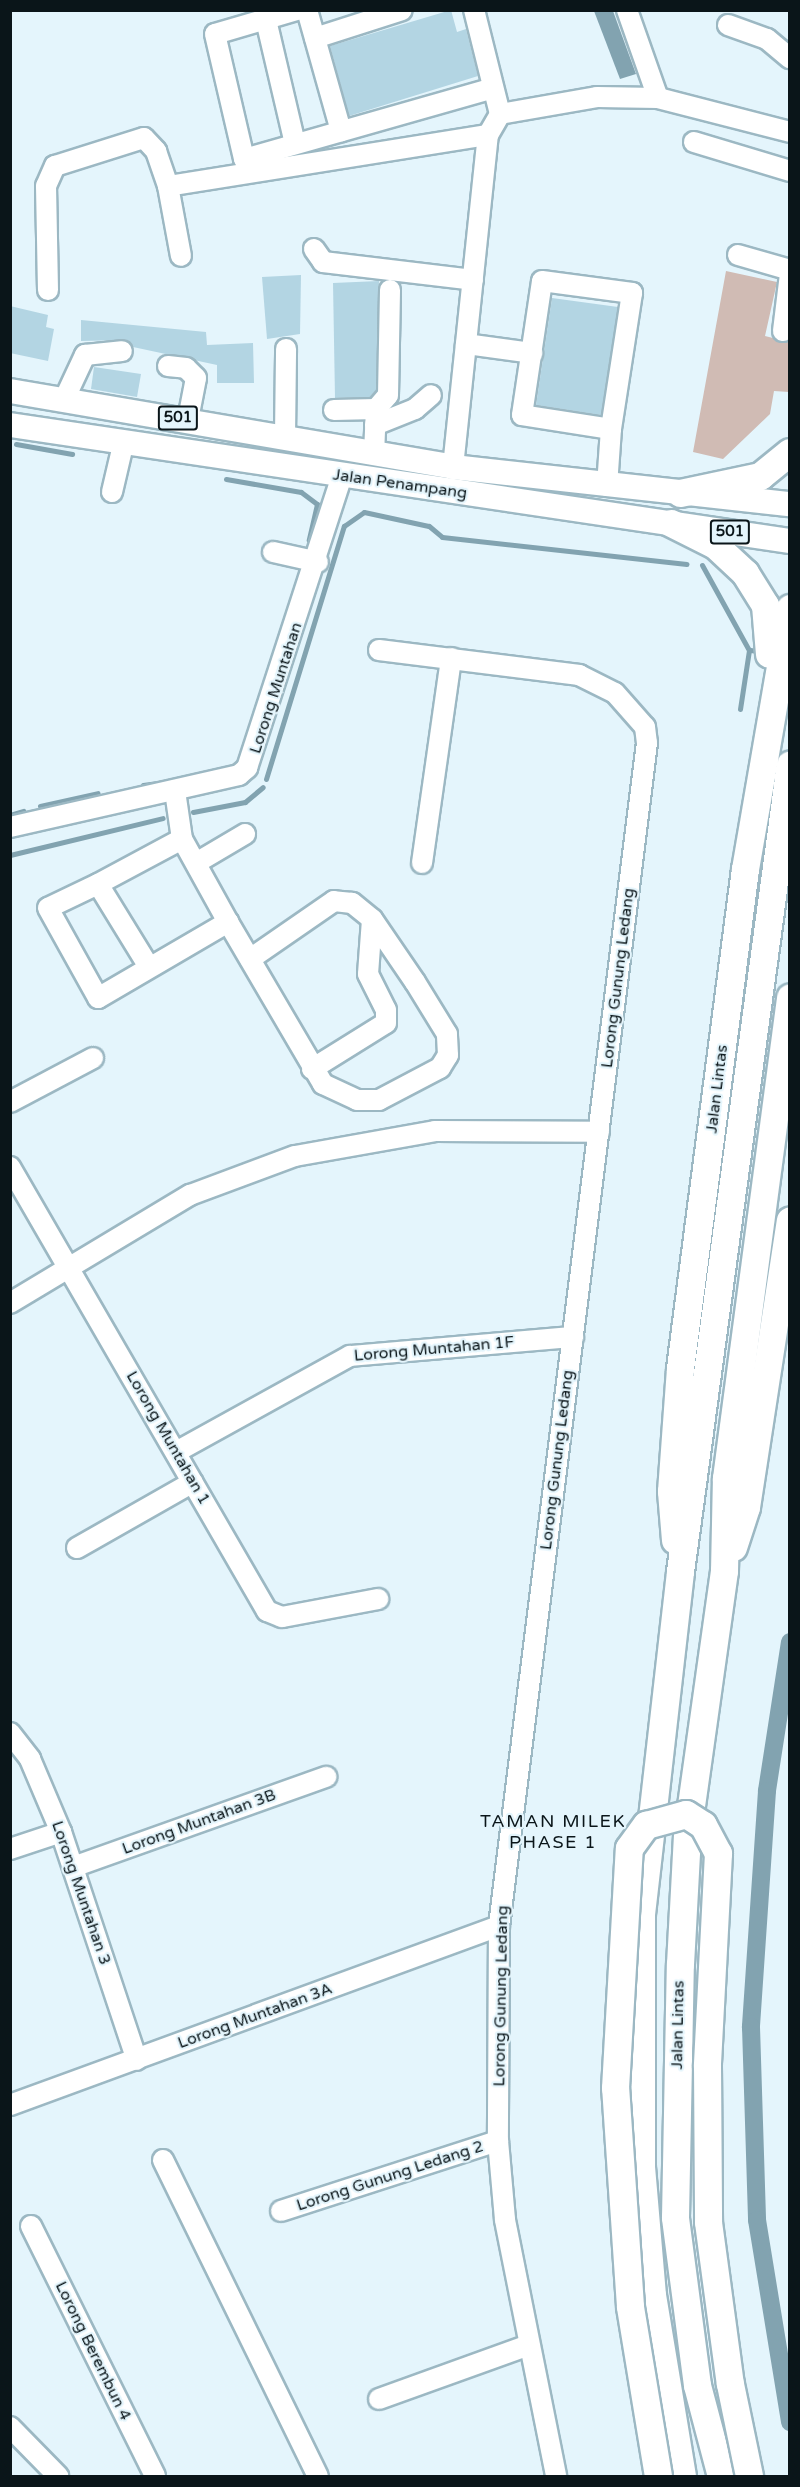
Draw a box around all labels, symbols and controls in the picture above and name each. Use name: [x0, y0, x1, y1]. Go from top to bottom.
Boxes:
road number: 501: [157, 406, 199, 430]
street label: Jalan Penampang: [332, 465, 468, 503]
road number: 501: [709, 520, 751, 544]
street label: Lorong Muntahan: [246, 620, 306, 756]
street label: Lorong Gunung Ledang: [597, 887, 639, 1069]
street label: Jalan Lintas: [702, 1044, 732, 1134]
street label: Lorong Muntahan 1F: [353, 1332, 515, 1366]
street label: Lorong Muntahan 1: [122, 1368, 214, 1508]
street label: Lorong Gunung Ledang: [536, 1369, 578, 1551]
street label: Lorong Muntahan 3B: [120, 1785, 278, 1859]
district label: TAMAN MILEK PHASE 1: [480, 1811, 626, 1854]
street label: Lorong Muntahan 3: [47, 1819, 115, 1967]
street label: Lorong Gunung Ledang: [490, 1905, 512, 2087]
street label: Lorong Muntahan 3A: [175, 1979, 335, 2053]
street label: Jalan Lintas: [668, 1980, 688, 2070]
street label: Lorong Gunung Ledang 2: [294, 2137, 486, 2215]
street label: Lorong Berembun 4: [51, 2278, 135, 2424]

